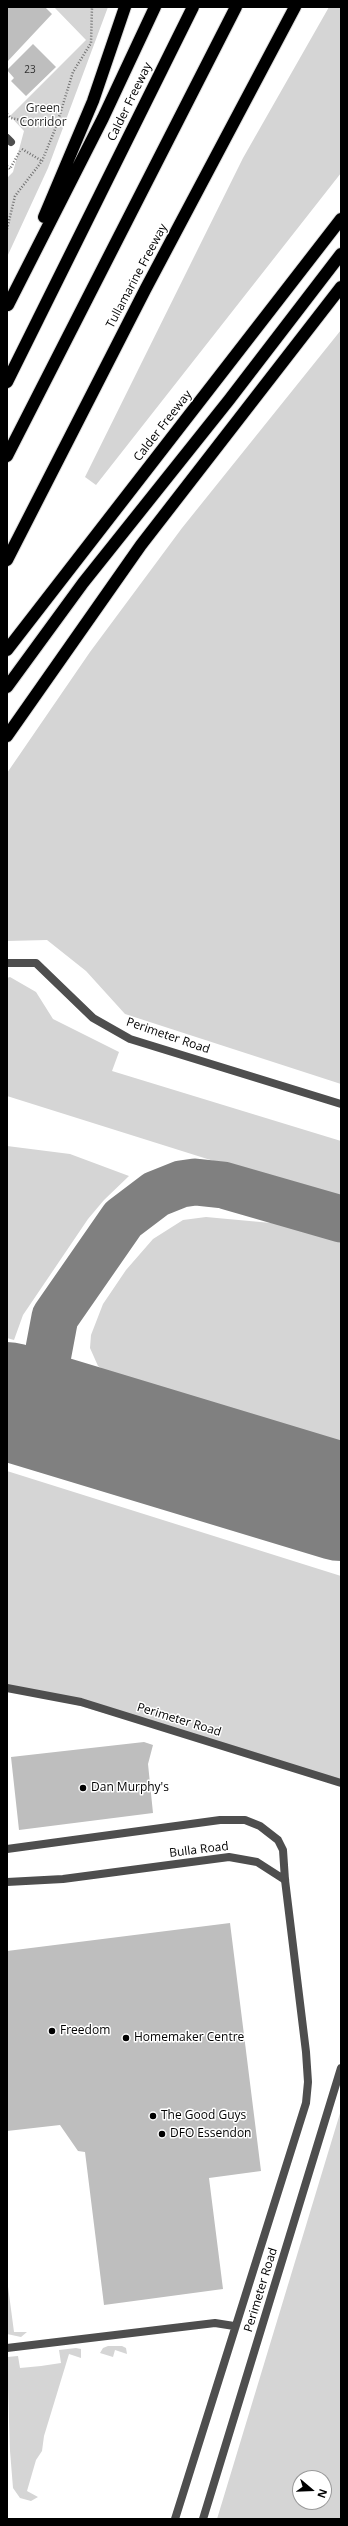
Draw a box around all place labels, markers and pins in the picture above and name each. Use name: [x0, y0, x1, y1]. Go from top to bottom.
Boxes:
place label: Dan Murphy's: [91, 1781, 169, 1795]
marker: Dan Murphy's: [78, 1783, 88, 1793]
place label: Freedom: [60, 2024, 110, 2038]
marker: Freedom: [47, 2026, 57, 2036]
place label: Homemaker Centre: [134, 2031, 244, 2045]
marker: Homemaker Centre: [121, 2033, 131, 2043]
place label: The Good Guys: [161, 2109, 246, 2123]
marker: The Good Guys: [148, 2111, 158, 2121]
place label: DFO Essendon: [170, 2127, 251, 2141]
marker: DFO Essendon: [157, 2129, 167, 2139]

